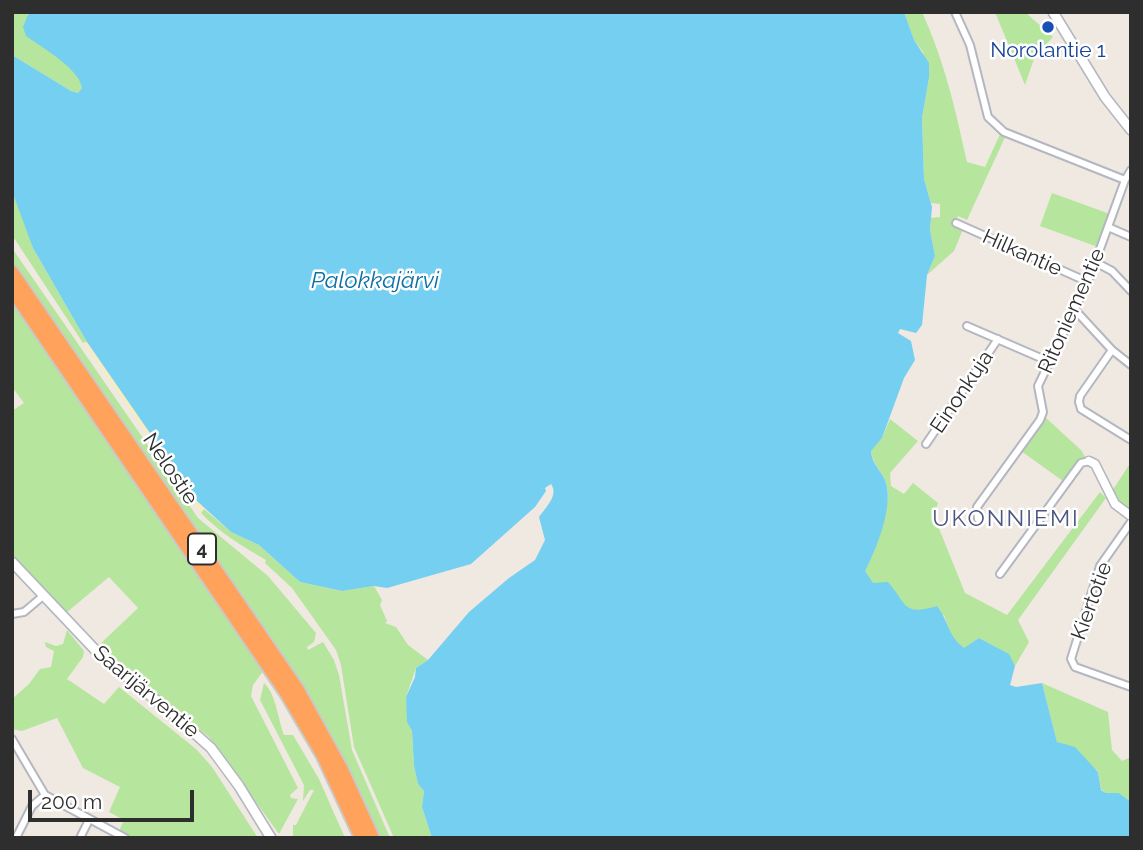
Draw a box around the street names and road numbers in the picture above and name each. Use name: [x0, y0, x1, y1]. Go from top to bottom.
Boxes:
street label: Hilkantie: [978, 224, 1066, 282]
street label: Ritoniementie: [1033, 244, 1111, 378]
street label: Einonkuja: [925, 346, 999, 438]
street label: Nelostie: [137, 429, 203, 509]
road number: 4: [188, 534, 216, 564]
street label: Kiertotie: [1066, 559, 1118, 643]
street label: Saarijärventie: [88, 640, 204, 744]

